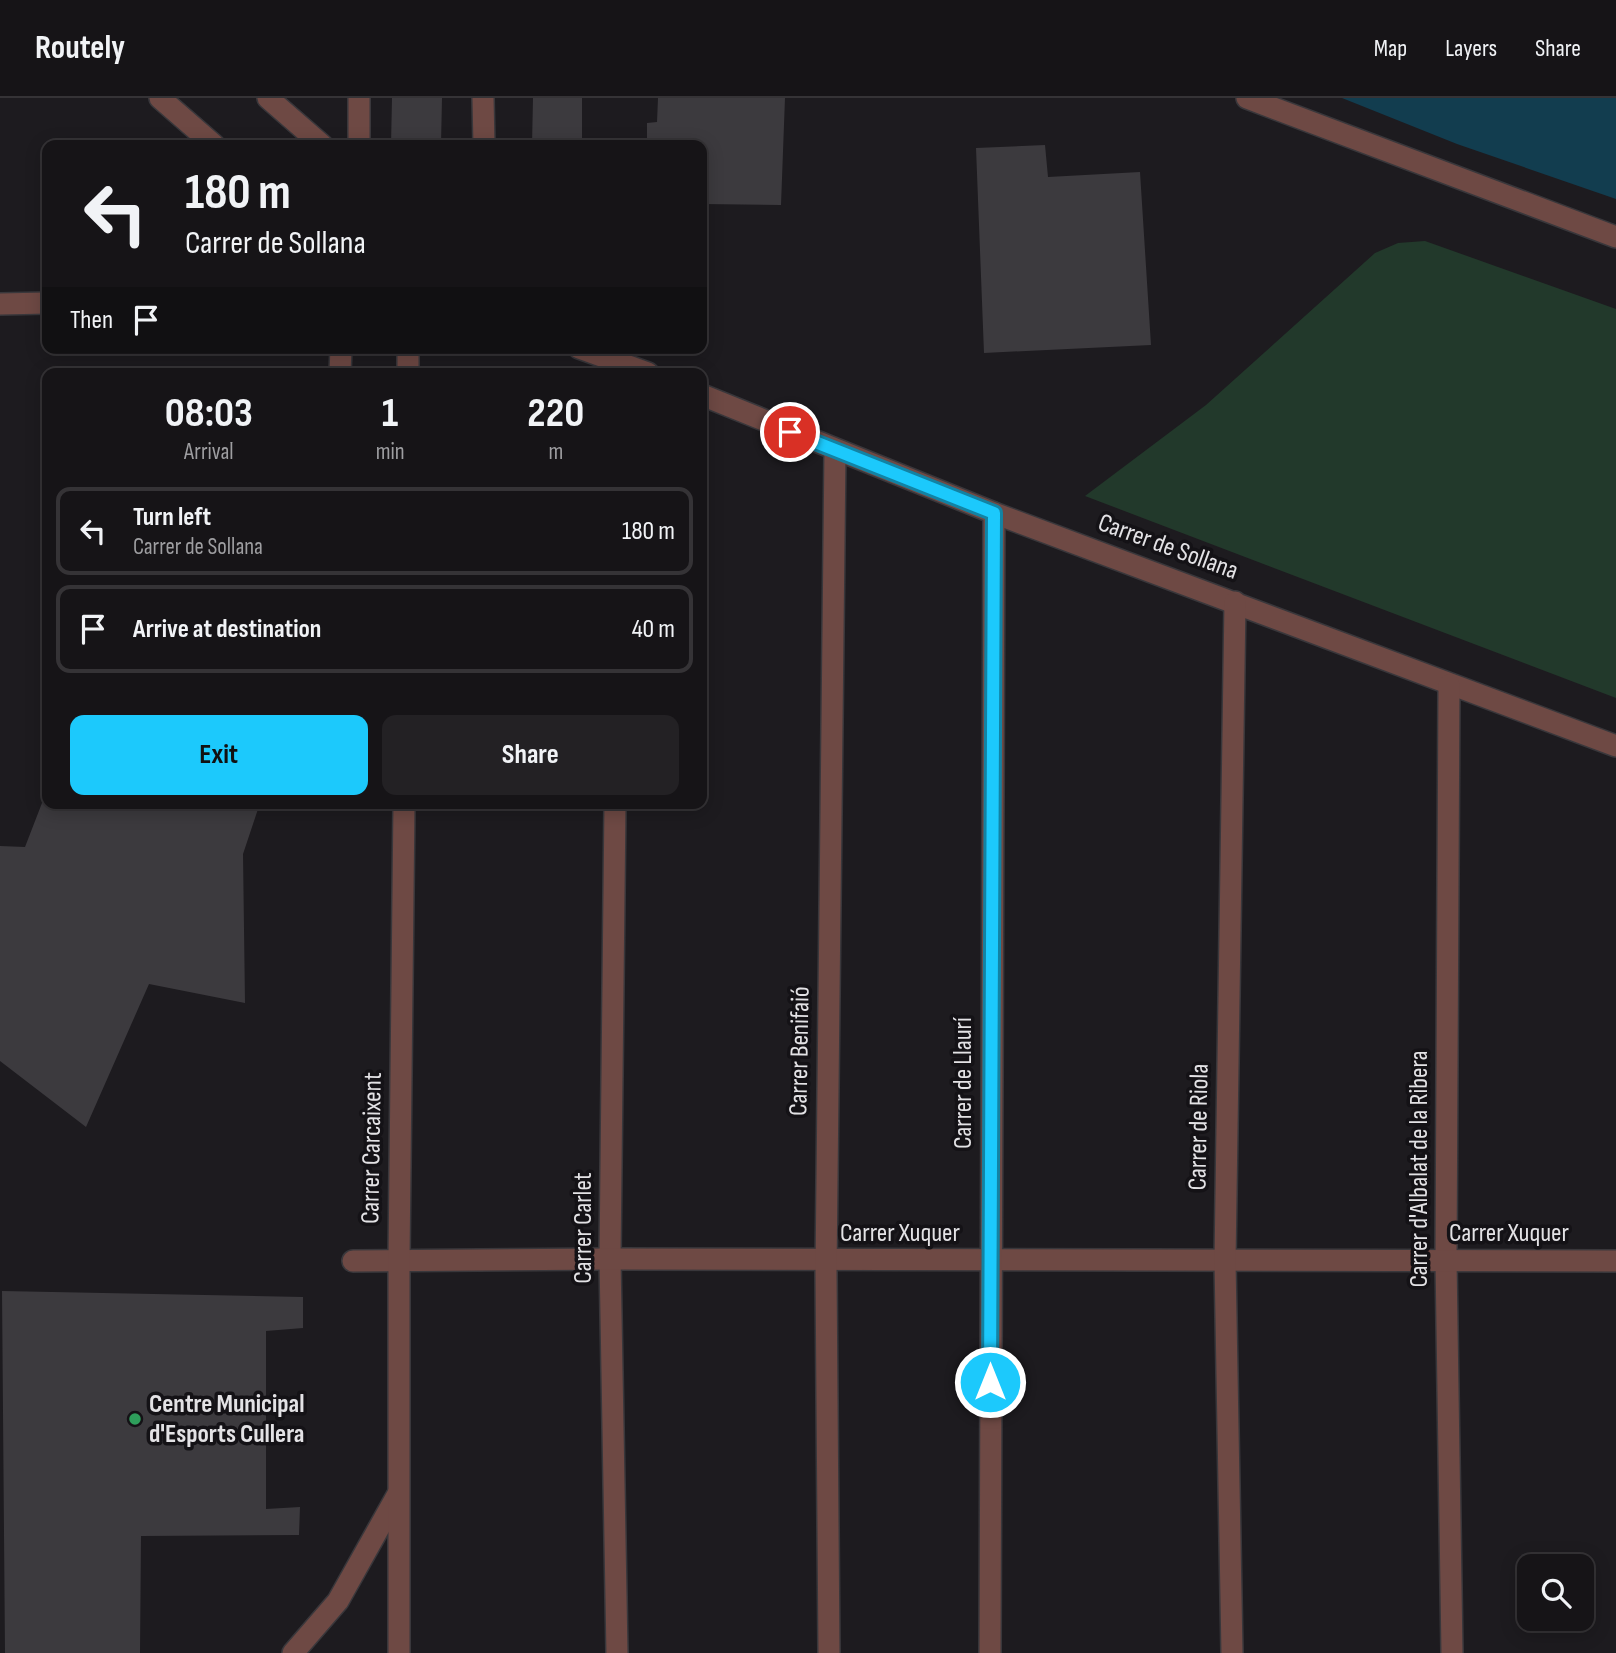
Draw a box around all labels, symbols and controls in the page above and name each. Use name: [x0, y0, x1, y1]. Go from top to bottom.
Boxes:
text: Routely: [35, 28, 125, 68]
text: Map: [1374, 34, 1407, 63]
text: Layers: [1445, 34, 1497, 63]
text: Share: [1535, 34, 1581, 63]
text: 180 m: [185, 164, 291, 223]
icon: left: [70, 168, 161, 259]
text: Carrer de Sollana: [185, 224, 366, 263]
icon: arrive: [127, 301, 165, 339]
text: Then: [70, 305, 113, 336]
text: 08:03: [165, 388, 253, 439]
text: 1: [382, 388, 398, 439]
text: 220: [527, 388, 584, 439]
pin: [760, 402, 820, 462]
icon: arrive: [771, 413, 809, 451]
text: Arrival: [184, 438, 234, 466]
text: min: [376, 438, 405, 466]
text: m: [548, 438, 563, 466]
text: Turn left: [133, 502, 211, 533]
street label: Carrer de Sollana: [1094, 507, 1242, 587]
icon: left: [74, 512, 112, 550]
text: 180 m: [622, 516, 675, 547]
text: Carrer de Sollana: [133, 533, 263, 561]
icon: arrive: [74, 610, 112, 648]
text: Arrive at destination: [133, 614, 321, 645]
text: 40 m: [632, 614, 675, 645]
button: Exit: [70, 715, 368, 795]
button: Share: [382, 715, 679, 795]
street label: Carrer Benifaió: [783, 986, 817, 1116]
street label: Carrer de Llaurí: [948, 1017, 979, 1149]
street label: Carrer d'Albalat de la Ribera: [1404, 1050, 1435, 1288]
street label: Carrer de Riola: [1182, 1063, 1216, 1191]
street label: Carrer Carcaixent: [355, 1072, 389, 1224]
street label: Carrer Carlet: [568, 1172, 599, 1284]
street label: Carrer Xuquer: [840, 1218, 961, 1249]
street label: Carrer Xuquer: [1449, 1218, 1570, 1249]
position arrow: [953, 1345, 1027, 1419]
place label: Centre Municipal d'Esports Cullera: [149, 1389, 305, 1450]
marker: Centre Municipal d'Esports Cullera: [127, 1411, 143, 1427]
map controls: [1517, 1554, 1594, 1631]
button: search: [1517, 1554, 1594, 1631]

